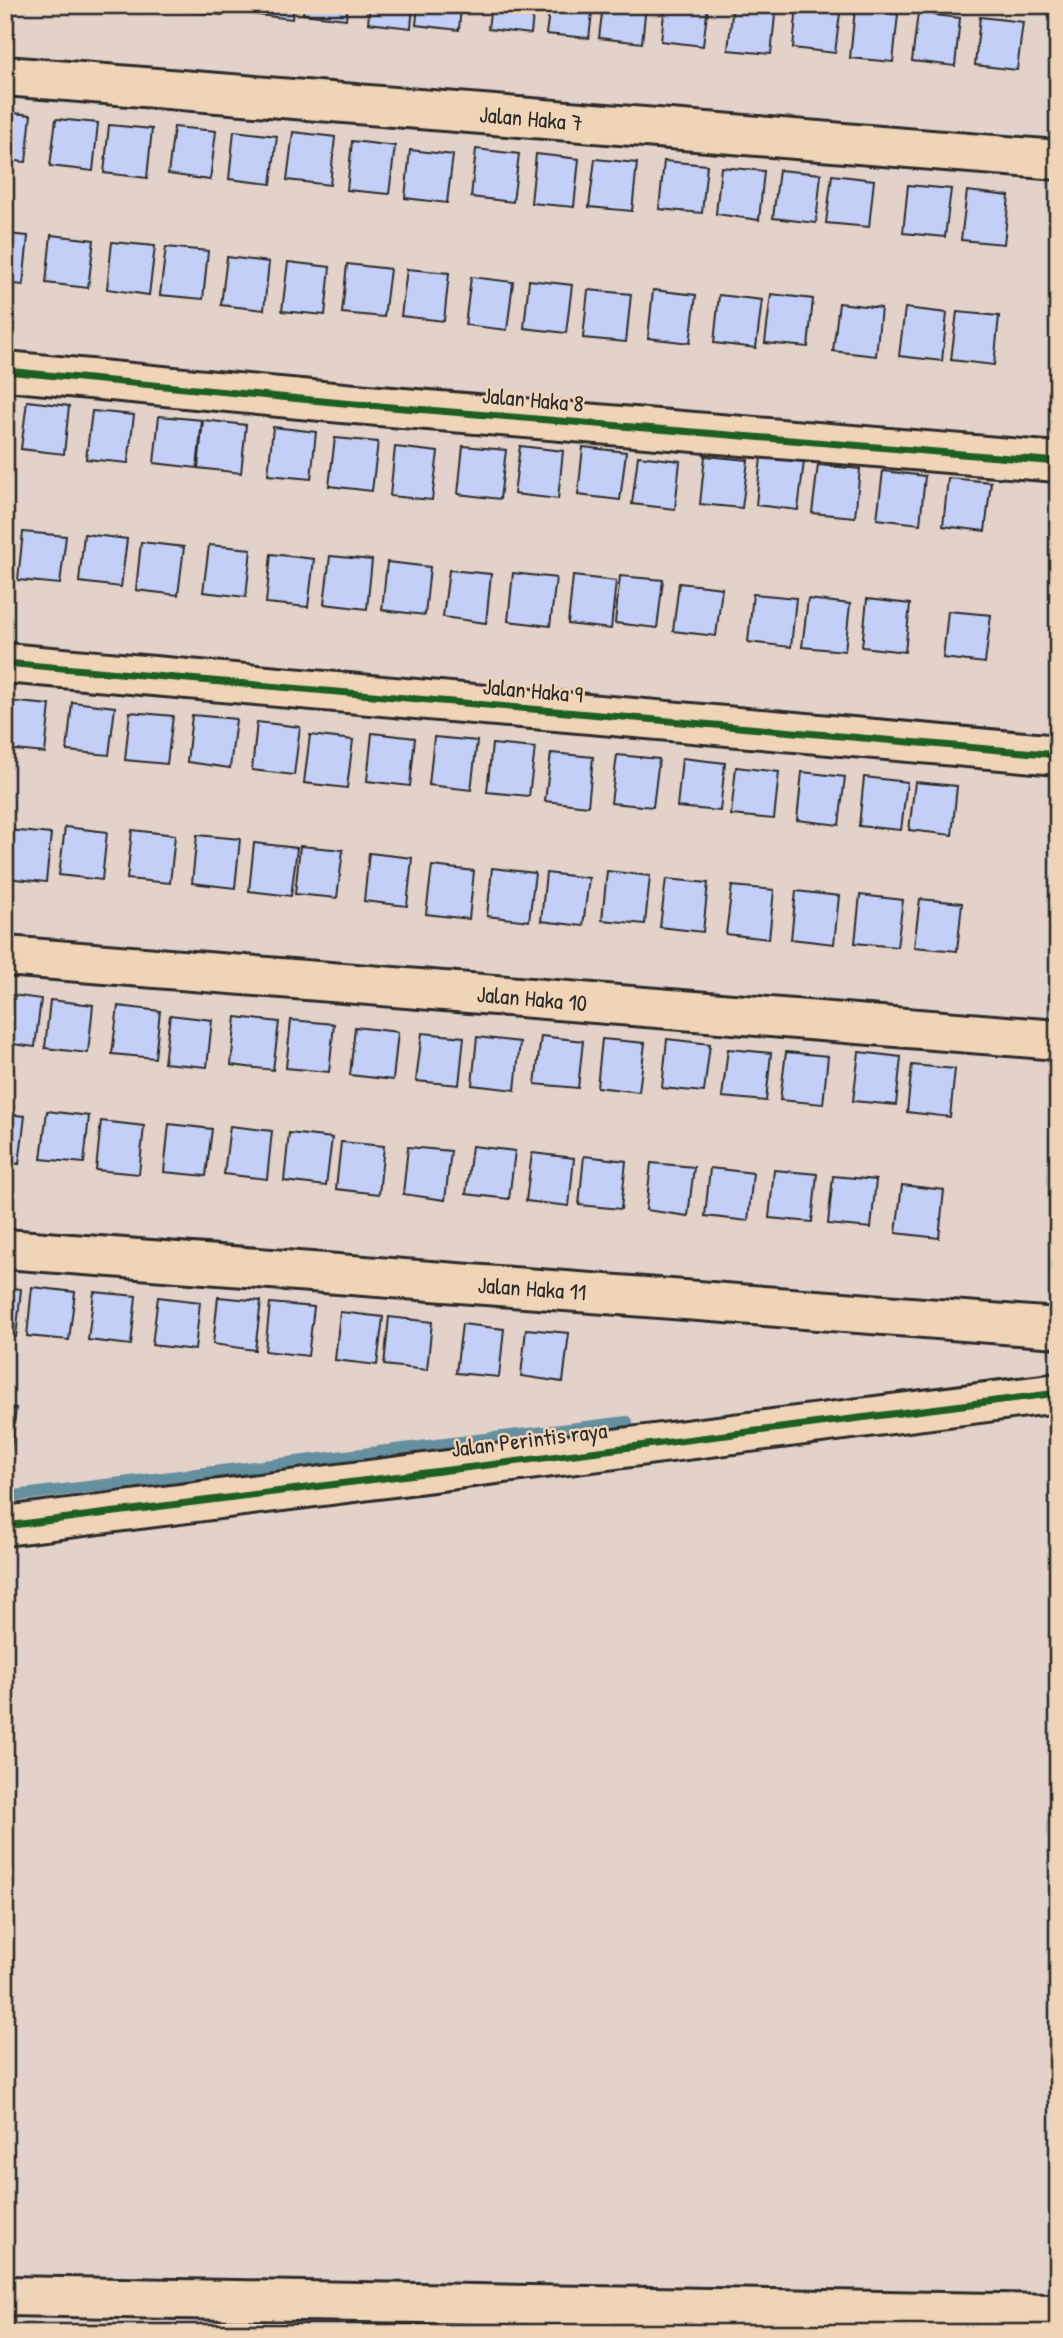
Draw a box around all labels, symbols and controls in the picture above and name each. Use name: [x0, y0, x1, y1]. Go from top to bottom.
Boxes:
street label: Jalan Haka 7: [478, 98, 584, 138]
street label: Jalan Haka 8: [481, 379, 585, 419]
street label: Jalan Haka 9: [482, 670, 584, 710]
street label: Jalan Haka 10: [476, 978, 588, 1018]
street label: Jalan Haka 11: [477, 1269, 587, 1307]
street label: Jalan Perintis raya: [449, 1414, 609, 1464]

